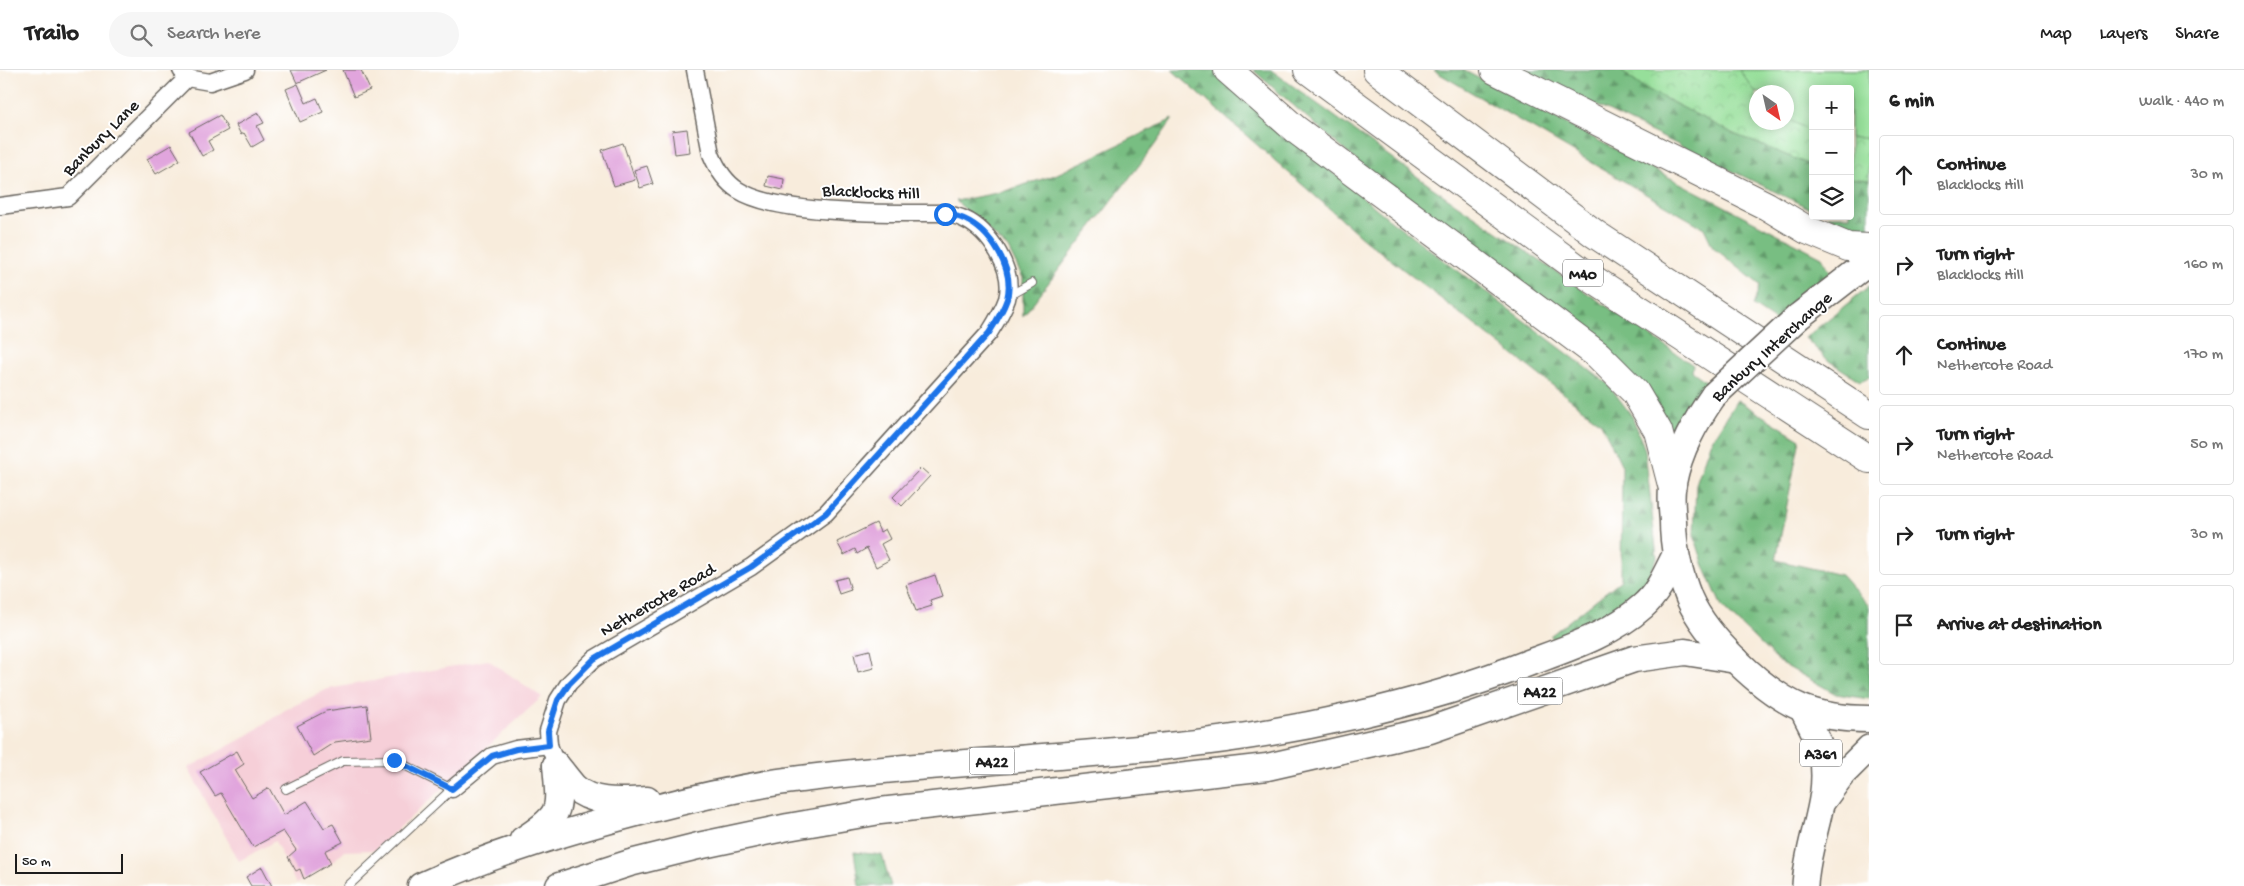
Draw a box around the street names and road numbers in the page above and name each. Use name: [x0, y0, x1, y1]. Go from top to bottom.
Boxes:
street label: Banbury Lane: [58, 96, 145, 182]
street label: Blacklocks Hill: [821, 181, 920, 206]
road number: M40: [1563, 260, 1603, 287]
street label: Banbury Interchange: [1707, 288, 1838, 408]
street label: Nethercote Road: [597, 559, 721, 643]
road number: A422: [1518, 678, 1562, 704]
road number: A361: [1800, 740, 1842, 766]
road number: A422: [970, 748, 1014, 774]

